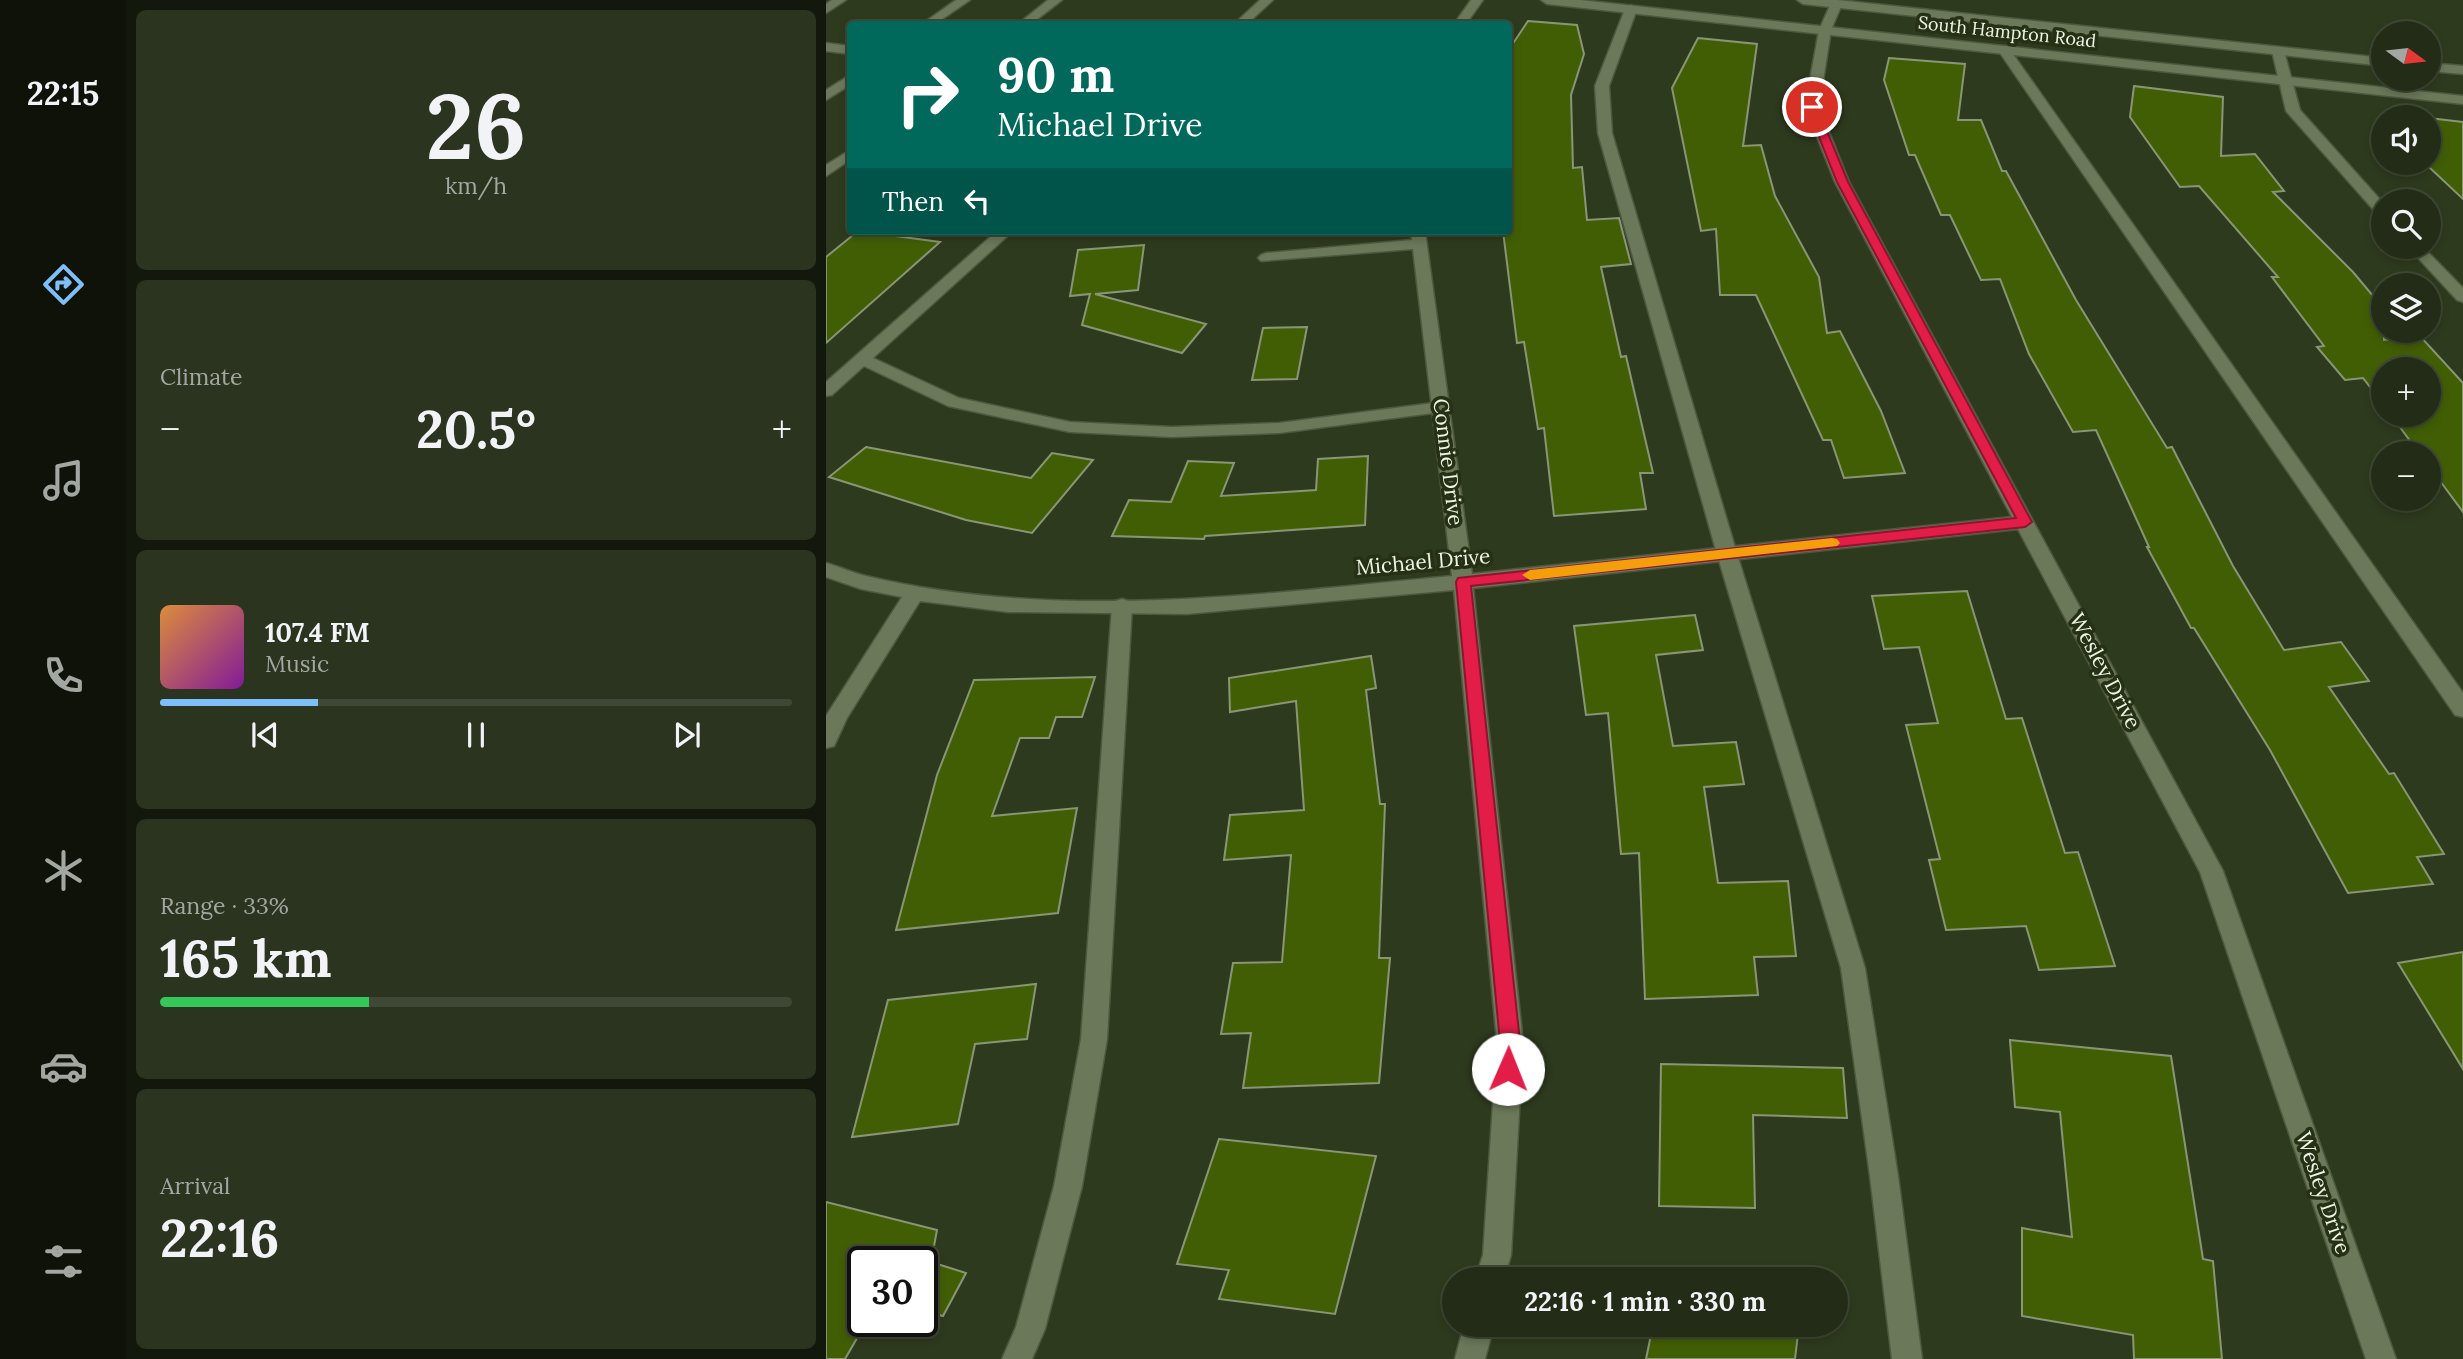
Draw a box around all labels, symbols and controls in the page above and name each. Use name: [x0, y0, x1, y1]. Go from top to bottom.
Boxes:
street label: South Hampton Road: [1917, 11, 2097, 52]
north arrow: [2371, 21, 2441, 91]
map controls: [2371, 21, 2441, 511]
text: 90 m: [997, 43, 1114, 105]
icon: right: [882, 49, 973, 140]
text: 26: [426, 67, 526, 184]
text: 22:15: [27, 73, 99, 114]
pin: [1782, 77, 1842, 137]
icon: arrive: [1793, 88, 1831, 126]
text: Michael Drive: [997, 104, 1203, 145]
button: sound: [2371, 105, 2441, 175]
text: km/h: [445, 171, 507, 200]
icon: left: [958, 182, 996, 220]
text: Then: [882, 185, 944, 218]
button: search: [2371, 189, 2441, 259]
icon: directions: [39, 260, 88, 309]
button: layers: [2371, 273, 2441, 343]
button: +: [2371, 357, 2441, 427]
text: Climate: [160, 362, 242, 391]
text: 20.5°: [416, 396, 536, 462]
street label: Connie Drive: [1427, 397, 1470, 527]
text: −: [160, 405, 180, 453]
text: +: [772, 405, 792, 453]
button: −: [2371, 441, 2441, 511]
icon: music: [39, 456, 88, 505]
street label: Michael Drive: [1355, 542, 1491, 581]
street label: Wesley Drive: [2064, 608, 2147, 733]
text: 107.4 FM: [265, 616, 370, 649]
text: Music: [265, 649, 329, 678]
icon: phone: [39, 651, 88, 700]
icon: previous: [246, 716, 284, 754]
icon: pause: [457, 716, 495, 754]
icon: next: [668, 716, 706, 754]
icon: climate: [39, 846, 88, 895]
text: Range · 33%: [160, 891, 289, 920]
text: 165 km: [160, 925, 332, 991]
position arrow: [1471, 1032, 1545, 1106]
icon: car: [39, 1042, 88, 1091]
street label: Wesley Drive: [2290, 1128, 2357, 1257]
text: Arrival: [160, 1171, 230, 1200]
text: 22:16: [160, 1205, 279, 1271]
icon: filters: [39, 1237, 88, 1286]
speed limit sign: 30: [847, 1246, 938, 1337]
text: 22:16 · 1 min · 330 m: [1524, 1285, 1766, 1318]

